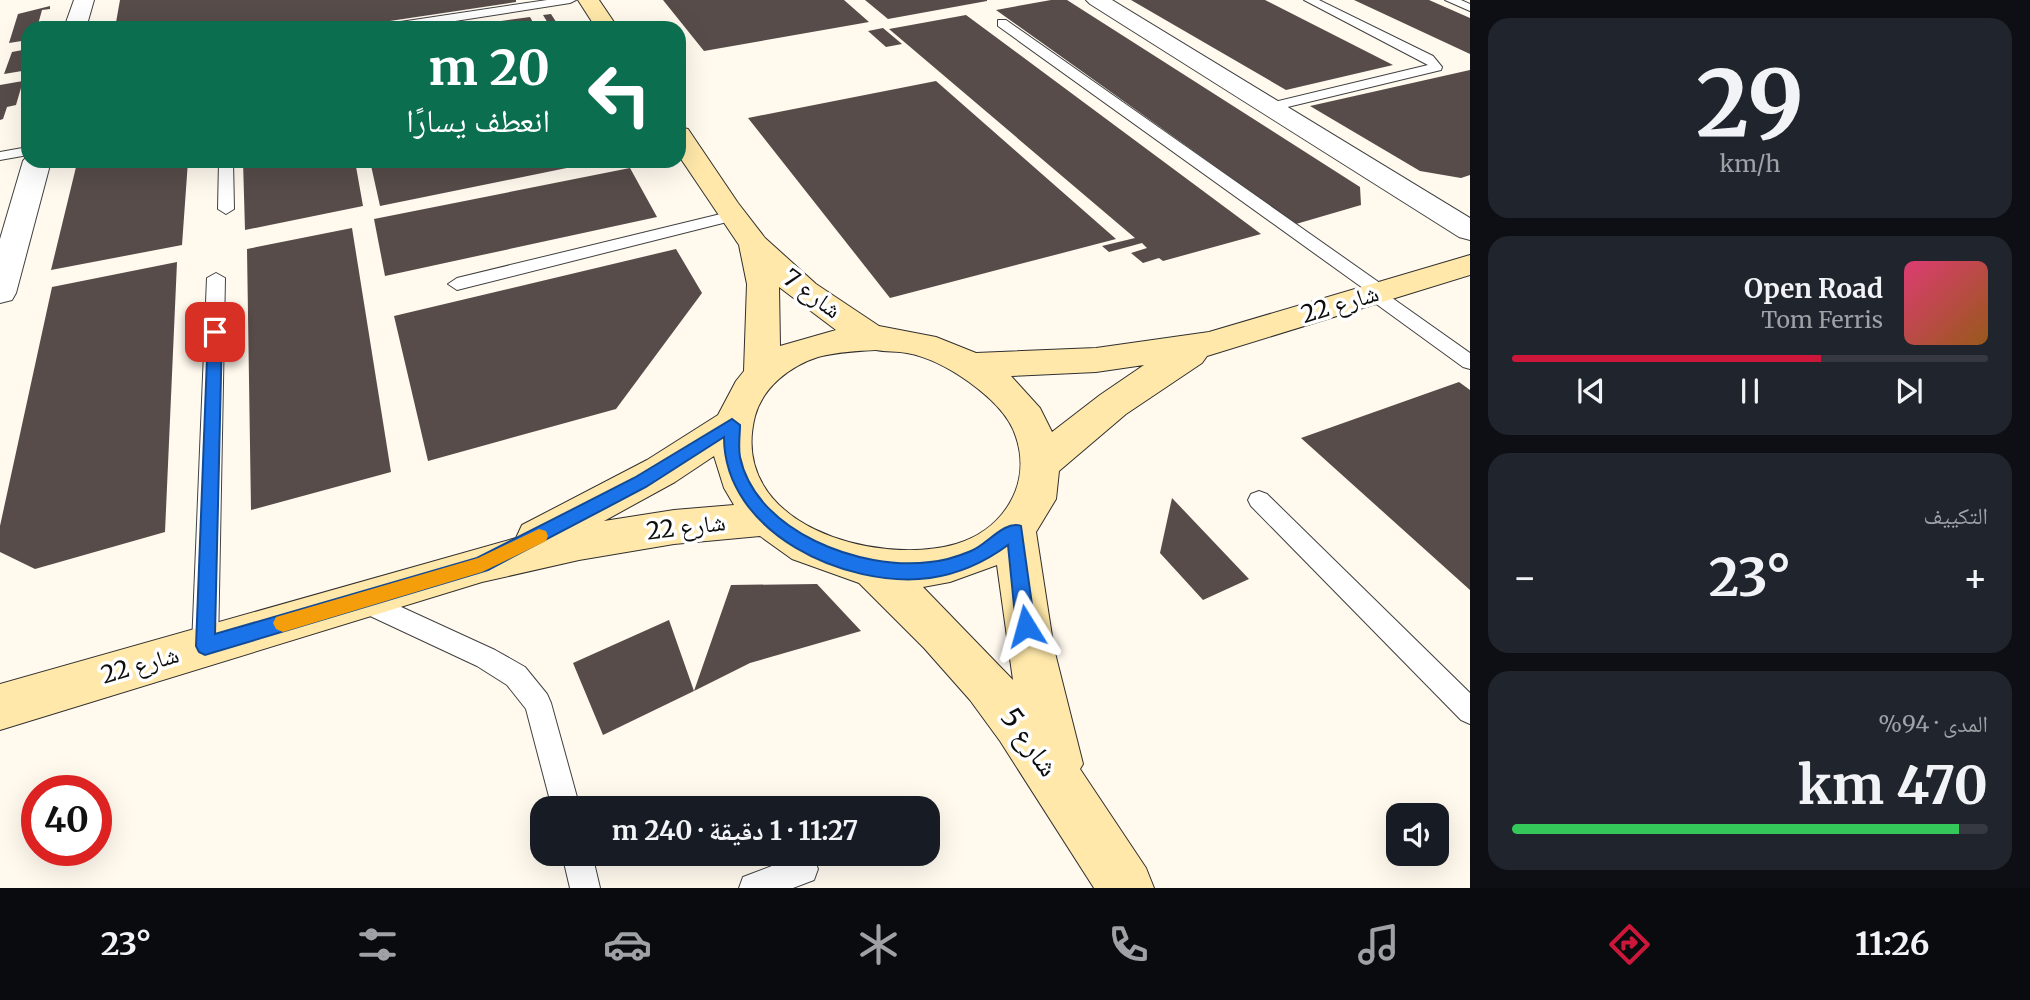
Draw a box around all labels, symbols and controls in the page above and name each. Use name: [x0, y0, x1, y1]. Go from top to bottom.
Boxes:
text: 20 m: [429, 37, 550, 98]
text: 29: [1696, 46, 1804, 161]
icon: left: [574, 49, 665, 140]
text: انعطف يسارًا: [406, 101, 550, 141]
text: km/h: [1720, 149, 1780, 178]
street label: شارع 7: [777, 262, 848, 325]
text: Open Road: [1744, 272, 1883, 305]
street label: شارع 22: [1297, 277, 1382, 330]
pin: [185, 302, 245, 362]
text: Tom Ferris: [1761, 305, 1883, 334]
icon: arrive: [196, 313, 234, 351]
icon: previous: [1572, 372, 1610, 410]
icon: pause: [1731, 372, 1769, 410]
icon: next: [1890, 372, 1928, 410]
text: التكييف: [1923, 501, 1988, 530]
street label: شارع 22: [645, 506, 727, 547]
text: 23°: [1709, 545, 1791, 610]
text: −: [1512, 554, 1537, 601]
text: +: [1963, 554, 1988, 601]
position arrow: [989, 589, 1063, 663]
street label: شارع 22: [97, 639, 182, 690]
street label: شارع 5: [993, 701, 1067, 783]
text: المدى · 94%: [1878, 709, 1988, 738]
text: 470 km: [1798, 753, 1988, 818]
speed limit sign: 40: [21, 775, 112, 866]
map controls: [1386, 803, 1449, 866]
button: sound: [1386, 803, 1449, 866]
text: 11:27 · 1 دقيقة · 240 m: [612, 814, 858, 847]
icon: filters: [353, 920, 402, 969]
icon: car: [603, 920, 652, 969]
icon: climate: [854, 920, 903, 969]
icon: phone: [1104, 920, 1153, 969]
icon: music: [1354, 920, 1403, 969]
icon: directions: [1605, 920, 1654, 969]
text: 23°: [101, 924, 151, 964]
text: 11:26: [1855, 924, 1929, 964]

